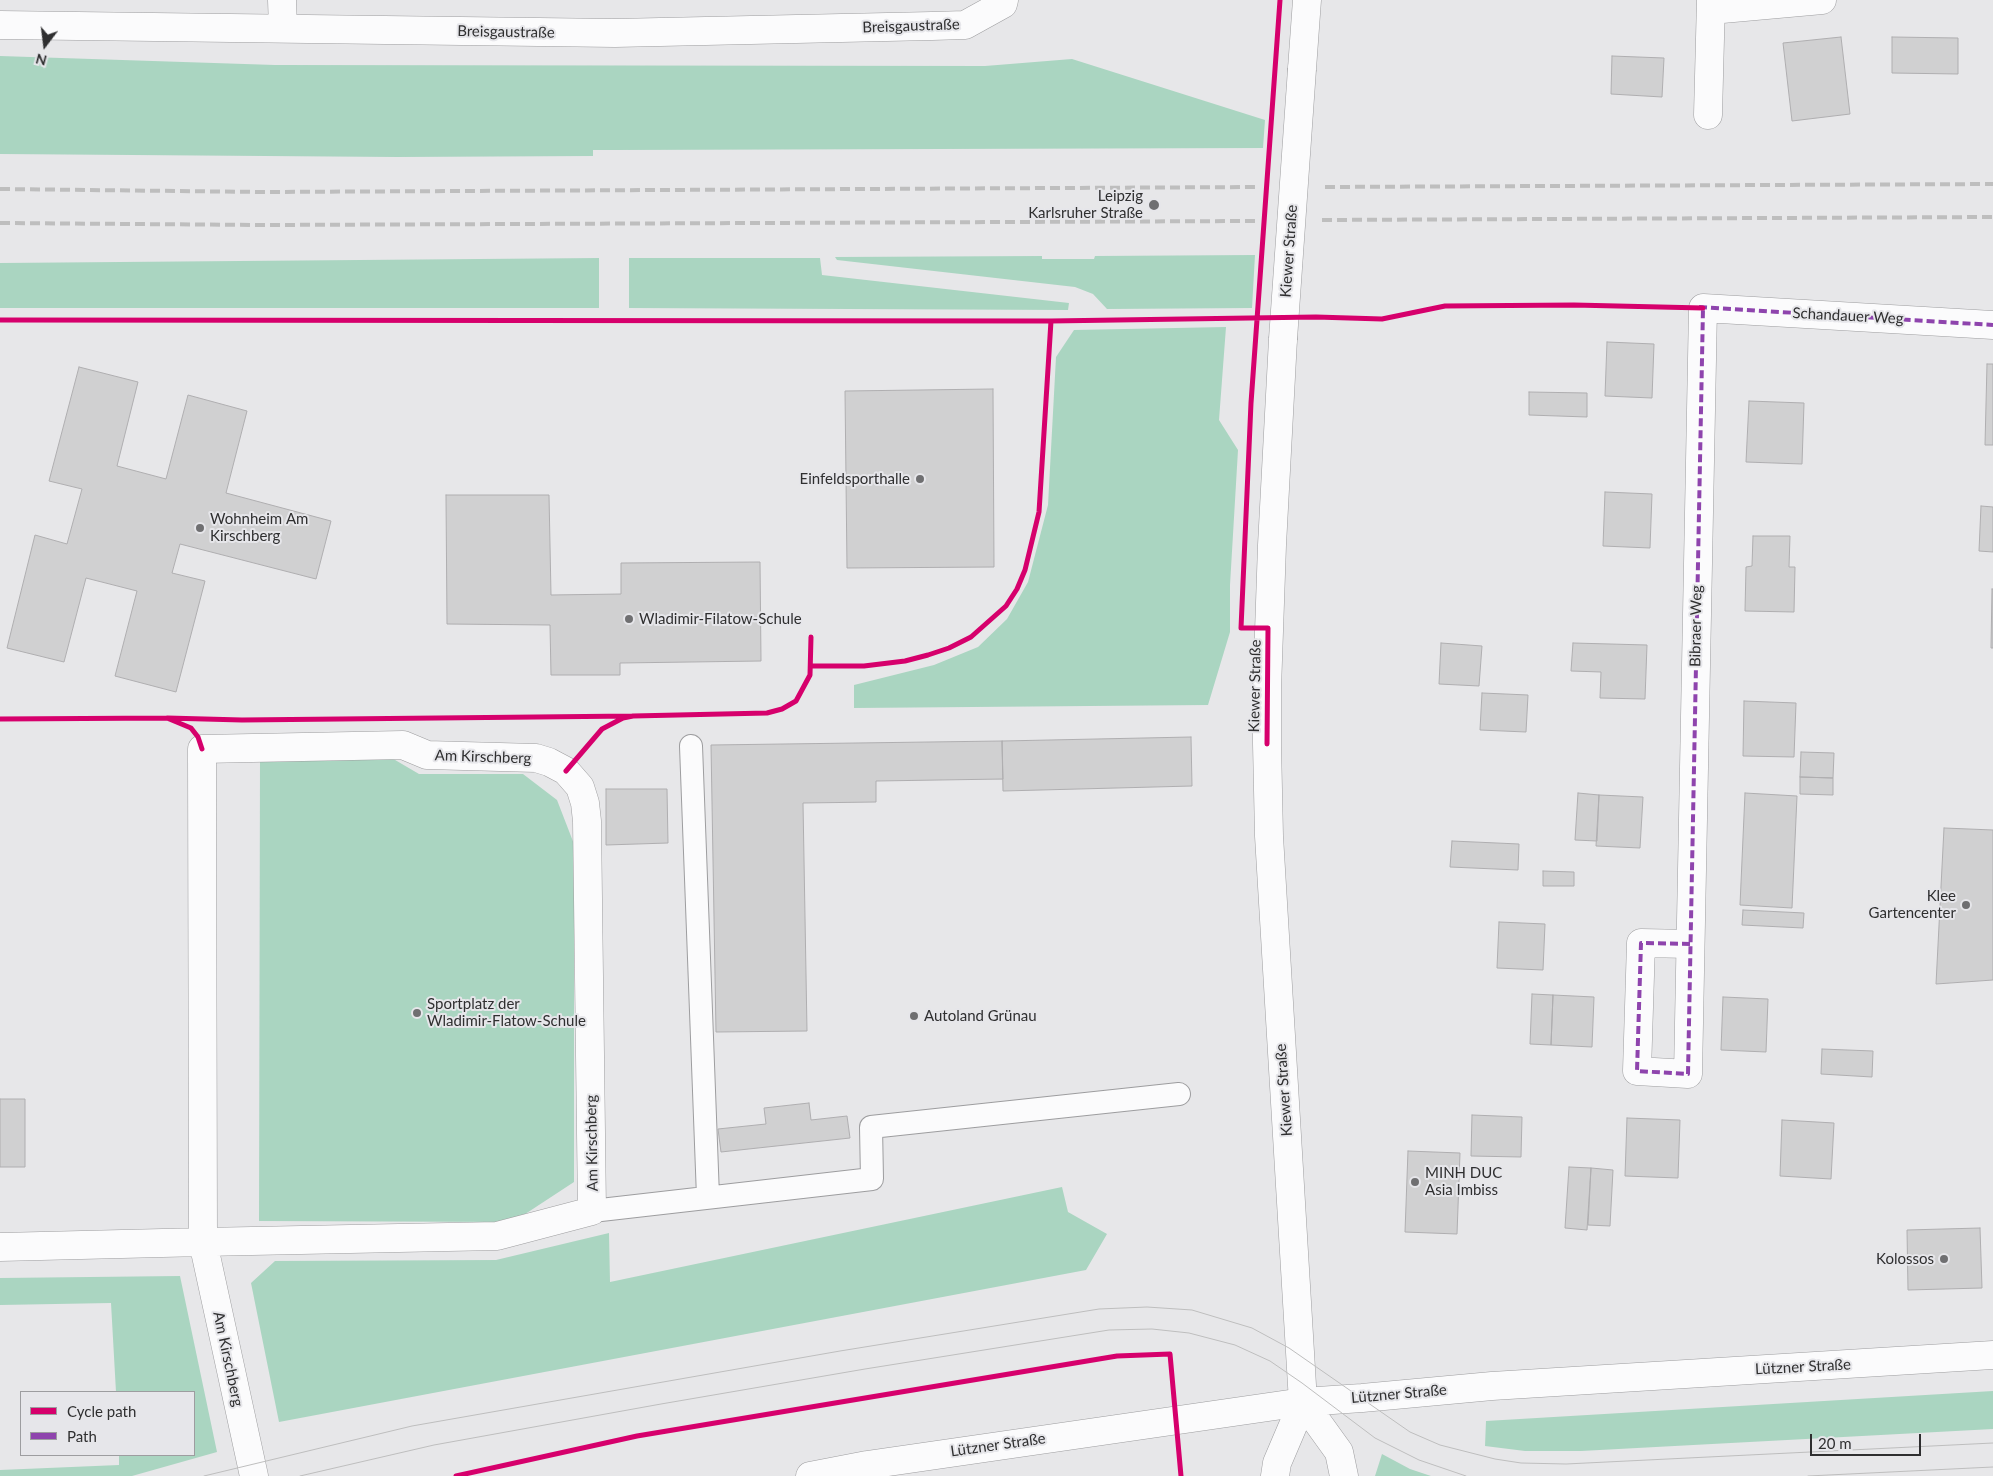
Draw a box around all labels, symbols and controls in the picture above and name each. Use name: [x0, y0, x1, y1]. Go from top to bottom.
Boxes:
street label: Breisgaustraße: [862, 15, 960, 37]
north arrow: [20, 20, 70, 70]
street label: Breisgaustraße: [457, 22, 555, 42]
text: N: [34, 50, 48, 70]
place label: Leipzig Karlsruher Straße: [1028, 187, 1143, 222]
marker: Leipzig Karlsruher Straße: [1147, 198, 1161, 212]
street label: Kiewer Straße: [1277, 204, 1301, 298]
street label: Schandauer Weg: [1792, 304, 1904, 328]
place label: Einfeldsporthalle: [800, 470, 910, 488]
marker: Einfeldsporthalle: [914, 473, 926, 485]
place label: Wohnheim Am Kirschberg: [210, 510, 308, 545]
marker: Wohnheim Am Kirschberg: [194, 522, 206, 534]
street label: Bibraer Weg: [1686, 585, 1706, 667]
place label: Wladimir-Filatow-Schule: [639, 610, 802, 628]
marker: Wladimir-Filatow-Schule: [623, 613, 635, 625]
street label: Kiewer Straße: [1245, 639, 1265, 733]
street label: Am Kirschberg: [434, 746, 532, 768]
place label: Klee Gartencenter: [1869, 887, 1956, 922]
marker: Klee Gartencenter: [1960, 899, 1972, 911]
place label: Sportplatz der Wladimir-Flatow-Schule: [427, 995, 586, 1030]
marker: Sportplatz der Wladimir-Flatow-Schule: [411, 1007, 423, 1019]
place label: Autoland Grünau: [924, 1007, 1037, 1025]
marker: Autoland Grünau: [908, 1010, 920, 1022]
street label: Kiewer Straße: [1272, 1043, 1296, 1137]
street label: Am Kirschberg: [582, 1095, 602, 1191]
place label: MINH DUC Asia Imbiss: [1425, 1164, 1502, 1199]
marker: MINH DUC Asia Imbiss: [1409, 1176, 1421, 1188]
place label: Kolossos: [1876, 1250, 1934, 1268]
marker: Kolossos: [1938, 1253, 1950, 1265]
street label: Am Kirschberg: [209, 1310, 247, 1408]
street label: Lützner Straße: [1755, 1356, 1851, 1378]
street label: Lützner Straße: [1350, 1381, 1448, 1407]
legend: [20, 1391, 195, 1456]
text: Cycle path: [67, 1402, 136, 1420]
scale bar: [1813, 1424, 1924, 1456]
text: Path: [67, 1427, 97, 1445]
street label: Lützner Straße: [949, 1429, 1047, 1461]
text: 20 m: [1818, 1434, 1852, 1452]

